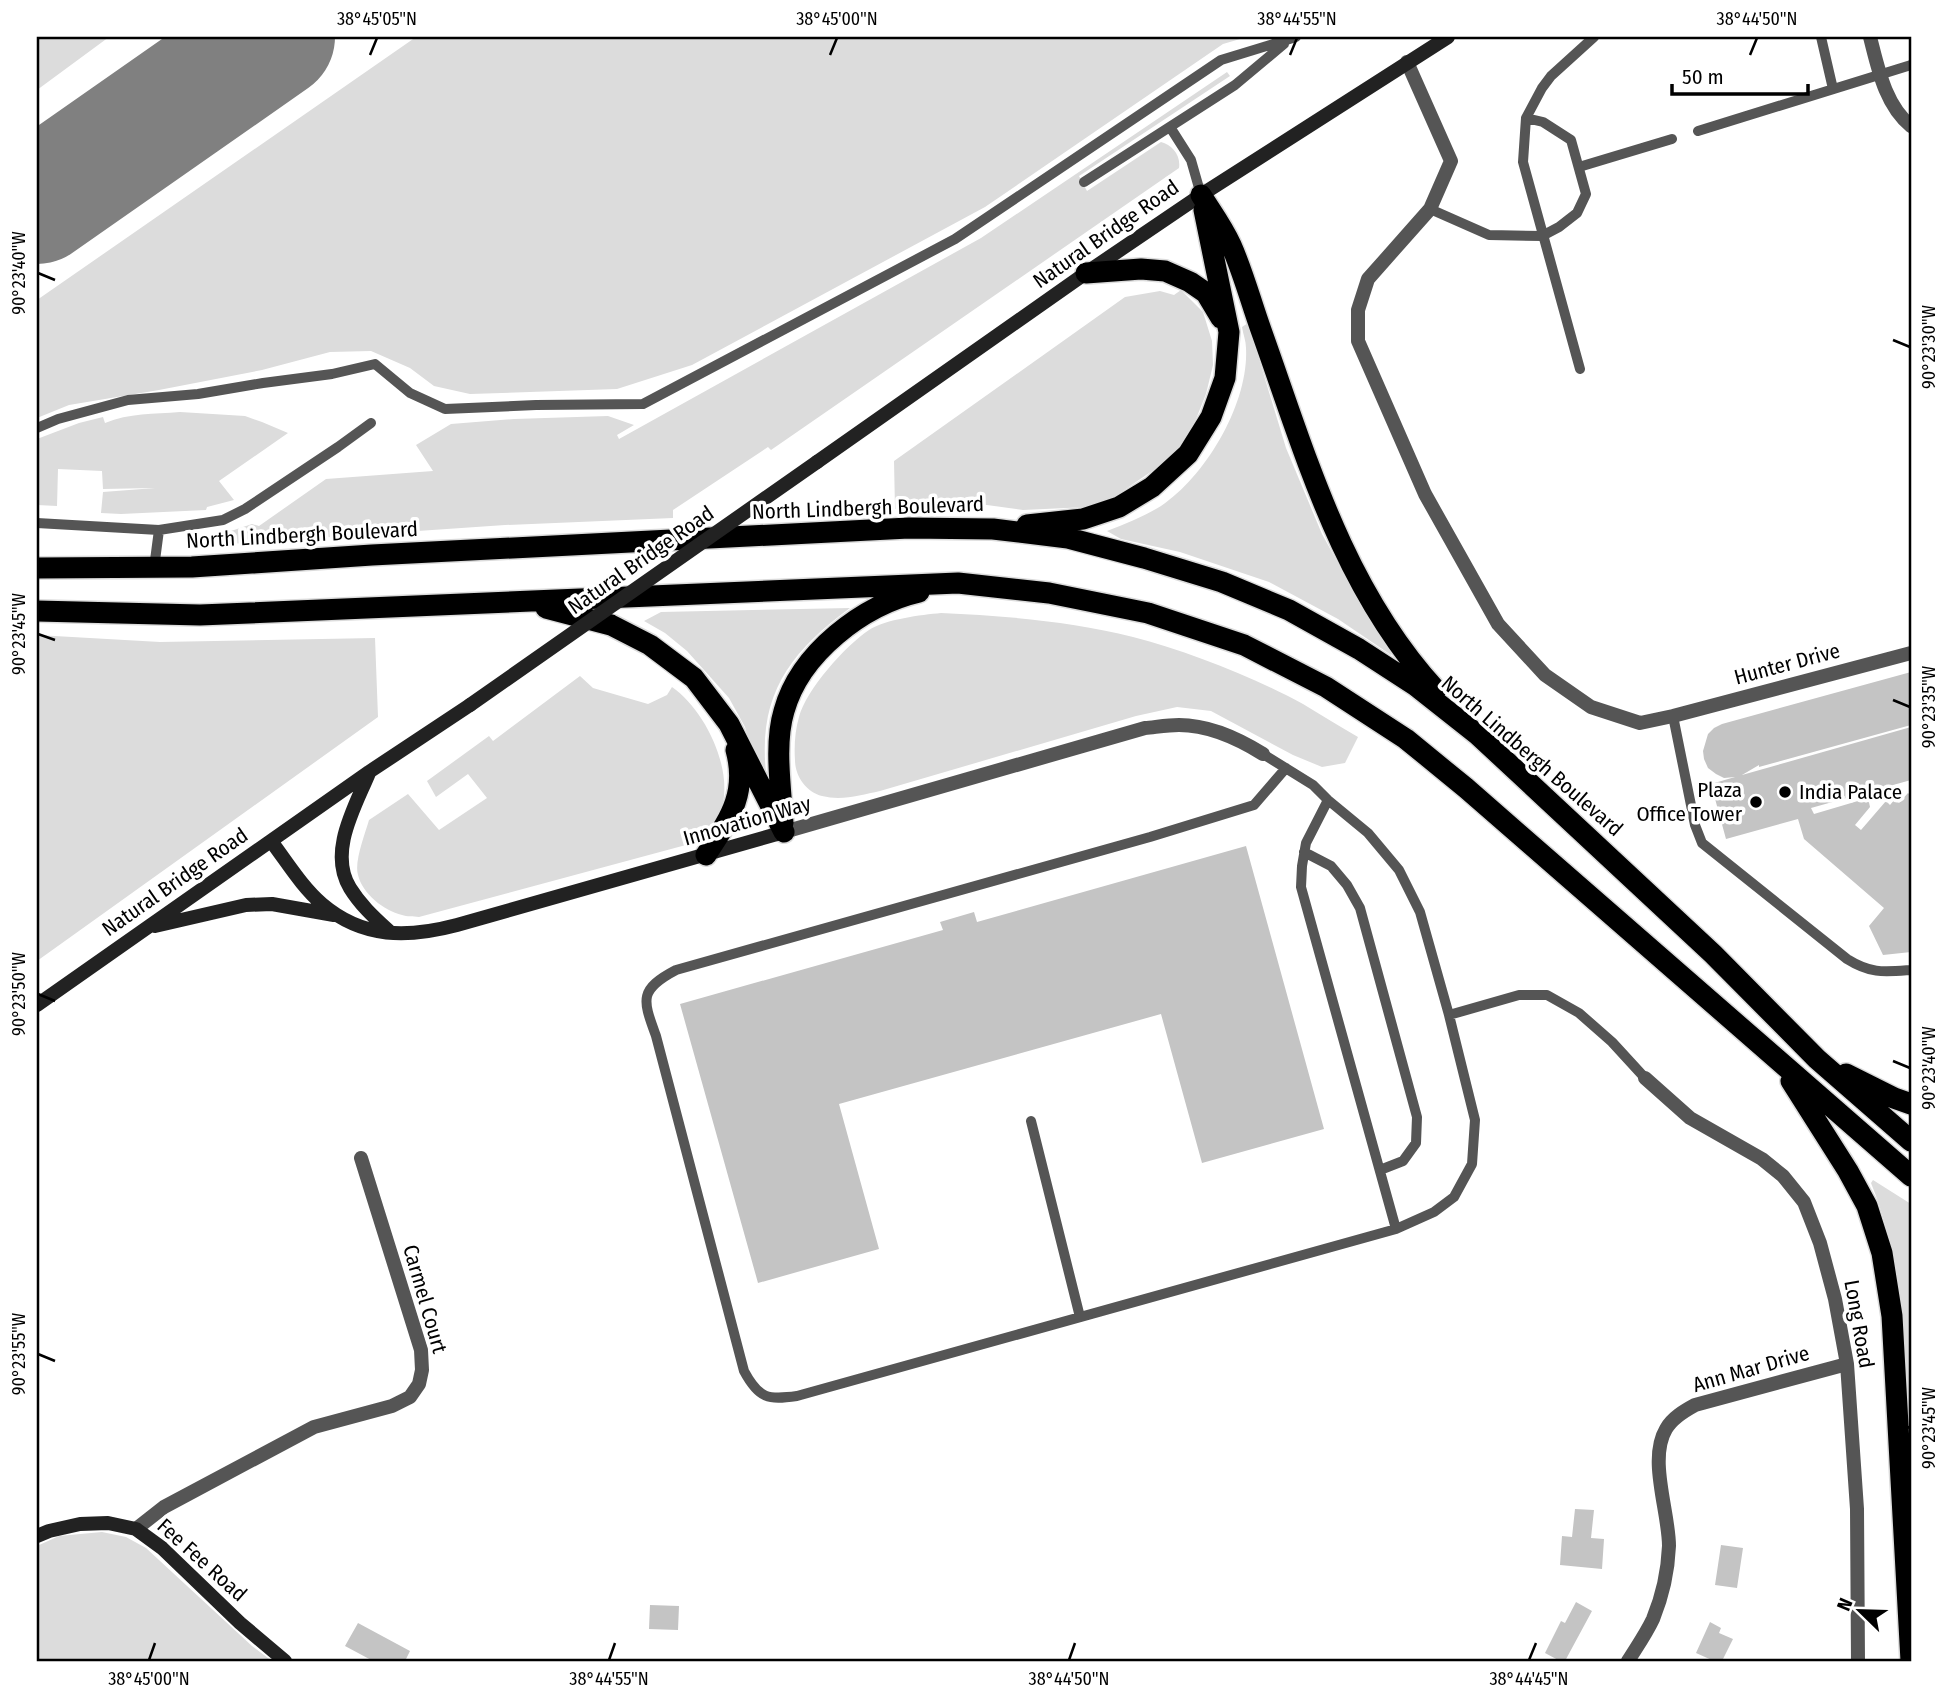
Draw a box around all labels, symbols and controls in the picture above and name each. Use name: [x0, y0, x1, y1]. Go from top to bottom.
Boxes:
text: 38°45'05"N: [337, 8, 417, 30]
text: 38°45'00"N: [796, 8, 878, 30]
text: 38°44'55"N: [1257, 8, 1337, 30]
text: 38°44'50"N: [1717, 8, 1797, 30]
scale bar: [1672, 52, 1808, 96]
text: 50 m: [1682, 64, 1724, 90]
street label: Natural Bridge Road: [1028, 174, 1184, 294]
text: 90°23'40"W: [8, 231, 30, 315]
text: 90°23'30"W: [1918, 305, 1940, 389]
street label: North Lindbergh Boulevard: [752, 491, 984, 525]
street label: Natural Bridge Road: [563, 500, 719, 620]
street label: North Lindbergh Boulevard: [186, 516, 418, 554]
text: 90°23'45"W: [8, 592, 30, 675]
street label: Hunter Drive: [1731, 637, 1843, 691]
text: 90°23'35"W: [1918, 665, 1940, 748]
street label: North Lindbergh Boulevard: [1436, 670, 1628, 842]
place label: Plaza Office Tower: [1636, 777, 1743, 827]
place label: India Palace: [1799, 779, 1902, 805]
marker: India Palace: [1777, 784, 1793, 800]
street label: Innovation Way: [680, 790, 814, 852]
marker: Plaza Office Tower: [1748, 794, 1764, 810]
street label: Natural Bridge Road: [97, 822, 253, 942]
text: 90°23'50"W: [8, 952, 30, 1036]
text: 90°23'40"W: [1918, 1026, 1940, 1110]
street label: Carmel Court: [397, 1242, 453, 1356]
street label: Long Road: [1838, 1278, 1880, 1370]
text: 90°23'55"W: [8, 1312, 30, 1395]
street label: Ann Mar Drive: [1690, 1340, 1812, 1398]
text: 90°23'45"W: [1918, 1386, 1940, 1469]
street label: Fee Fee Road: [152, 1513, 252, 1607]
north arrow: [1826, 1576, 1896, 1646]
text: N: [1832, 1595, 1858, 1614]
text: 38°45'00"N: [108, 1668, 190, 1690]
text: 38°44'55"N: [569, 1668, 649, 1690]
text: 38°44'50"N: [1029, 1668, 1109, 1690]
text: 38°44'45"N: [1490, 1668, 1568, 1690]

